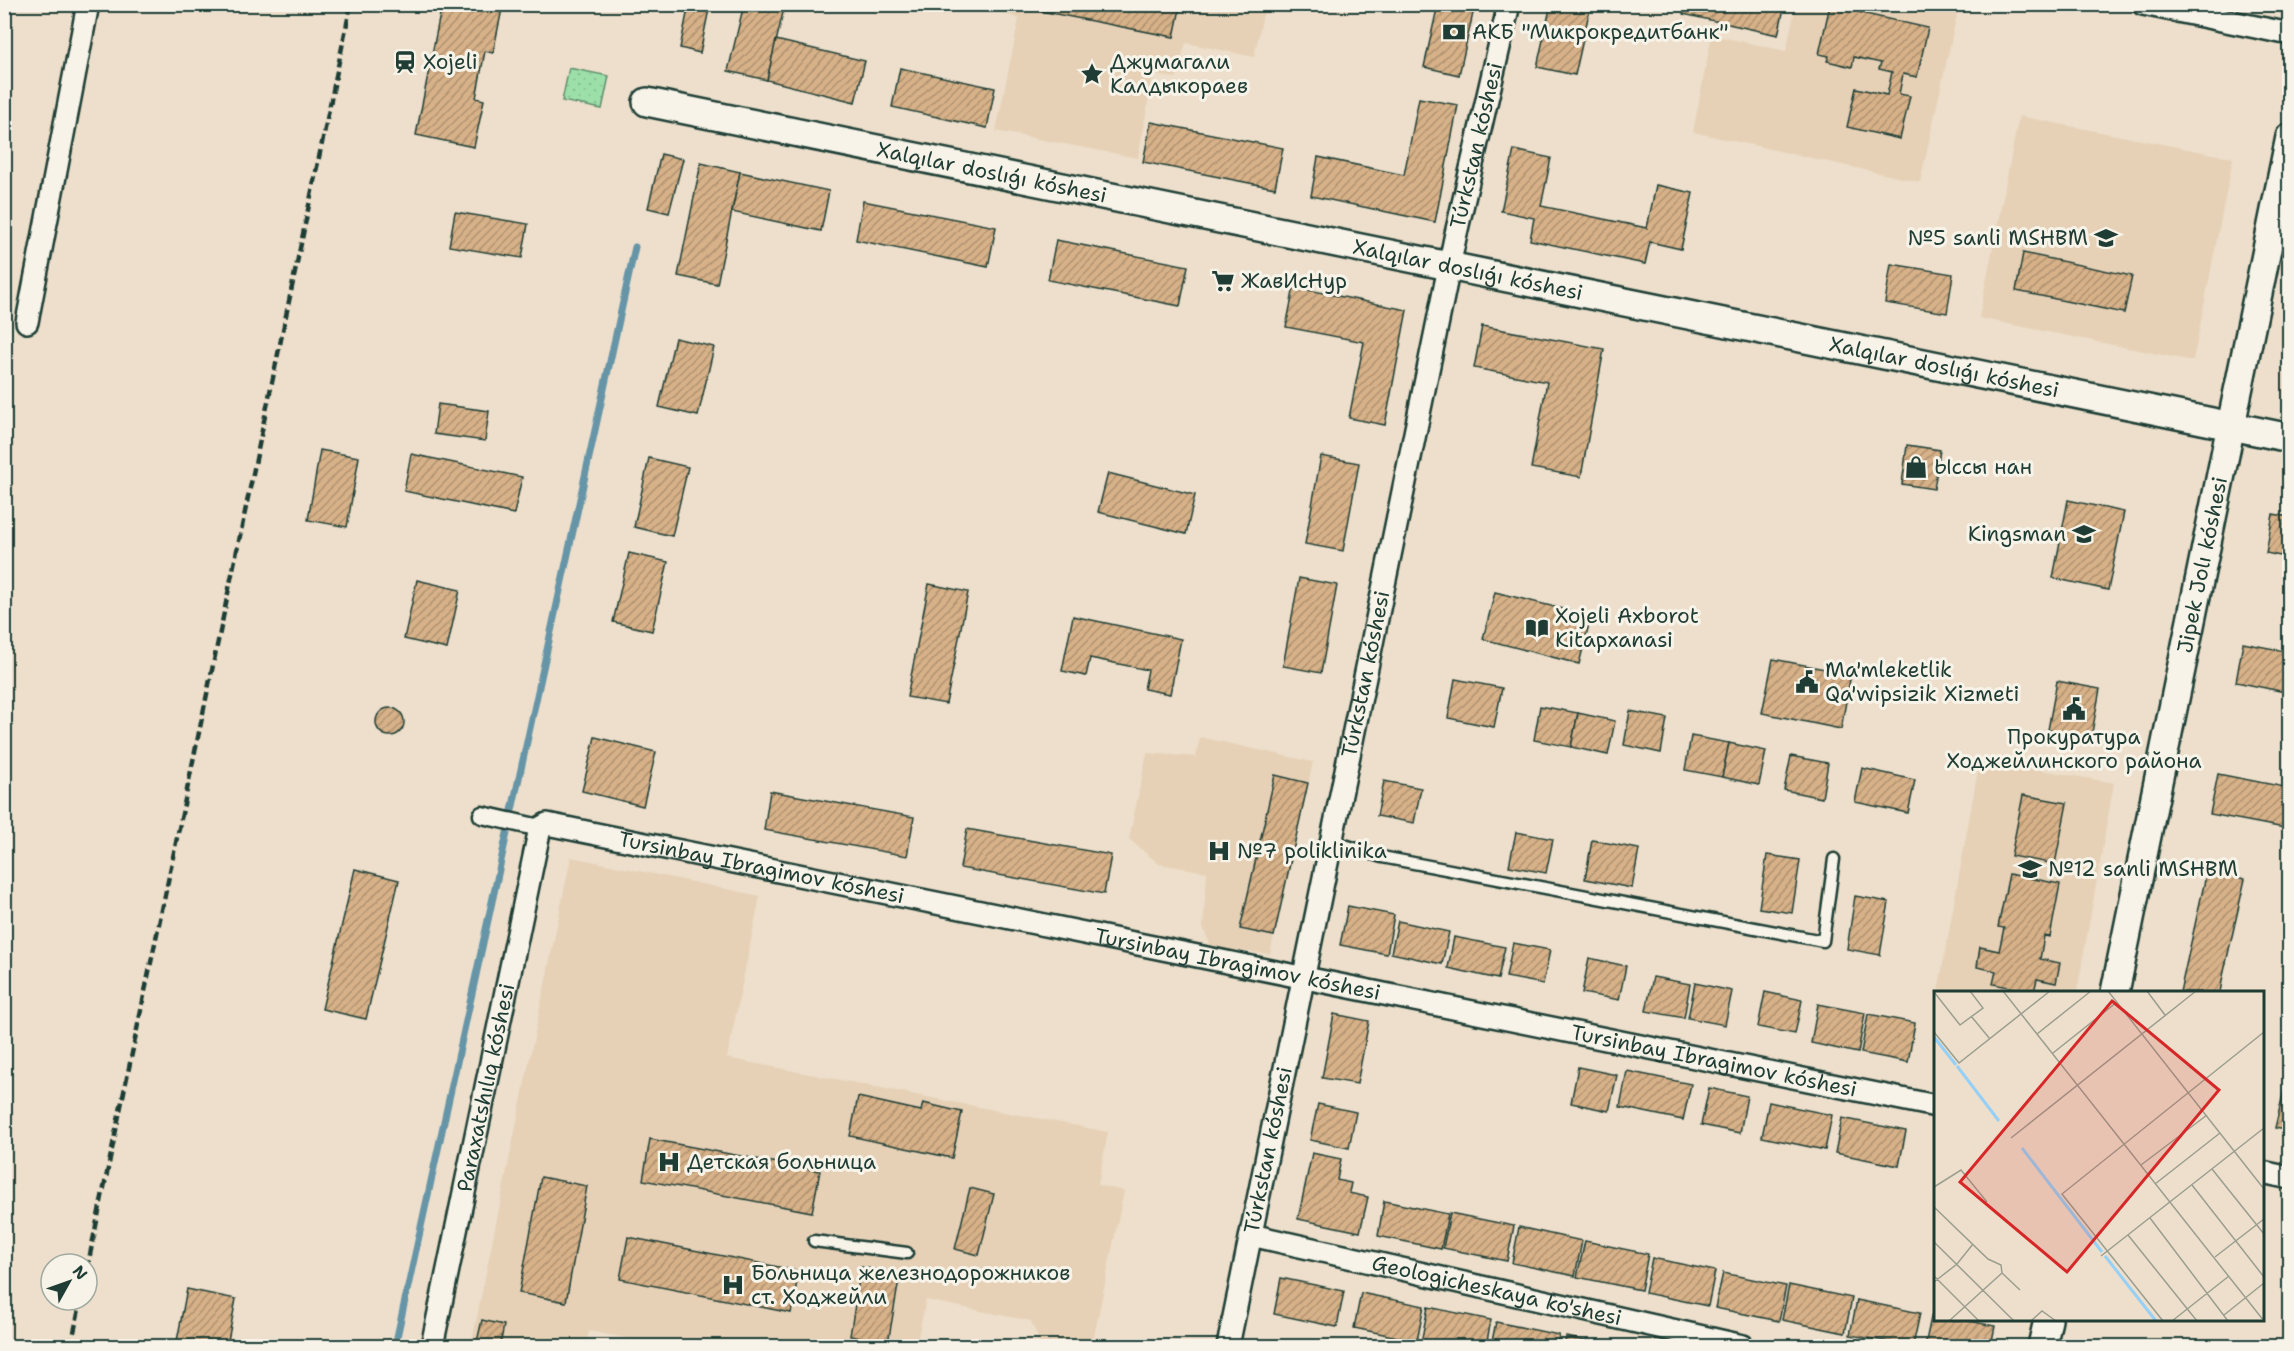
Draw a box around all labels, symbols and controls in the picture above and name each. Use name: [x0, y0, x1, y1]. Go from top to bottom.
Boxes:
place label: АКБ "Микрокредитбанк": [1472, 18, 1729, 46]
bank icon: АКБ "Микрокредитбанк": [1441, 19, 1467, 45]
place label: Xojeli: [423, 48, 478, 76]
place label: Джумагали Калдыкораев: [1110, 48, 1248, 100]
station icon: Xojeli: [392, 49, 418, 75]
street label: Túrkstan kóshesi: [1444, 60, 1509, 231]
place icon: Джумагали Калдыкораев: [1079, 61, 1105, 87]
street label: Xalqılar doslıǵı kóshesi: [874, 135, 1109, 210]
place label: №5 sanli MSHBM: [1908, 224, 2088, 252]
school or university icon: №5 sanli MSHBM: [2093, 225, 2119, 251]
street label: Xalqılar doslıǵı kóshesi: [1351, 233, 1585, 307]
place label: ЖавИсНур: [1241, 267, 1347, 295]
supermarket icon: ЖавИсНур: [1210, 268, 1236, 294]
street label: Xalqılar doslıǵı kóshesi: [1827, 330, 2062, 404]
place label: Ыссы нан: [1934, 453, 2032, 481]
shop icon: Ыссы нан: [1903, 454, 1929, 480]
street label: Jipek Jolı kóshesi: [2171, 474, 2234, 656]
place label: Kingsman: [1968, 520, 2066, 548]
school or university icon: Kingsman: [2071, 521, 2097, 547]
street label: Túrkstan kóshesi: [1335, 588, 1396, 760]
place label: Xojeli Axborot Kitapxanasi: [1555, 602, 1699, 654]
library icon: Xojeli Axborot Kitapxanasi: [1524, 615, 1550, 641]
place label: Ma'mleketlik Qa'wipsizik Xizmeti: [1825, 656, 2019, 708]
public building icon: Ma'mleketlik Qa'wipsizik Xizmeti: [1794, 669, 1820, 695]
public building icon: Прокуратура Ходжейлинского района: [2061, 696, 2087, 722]
place label: Прокуратура Ходжейлинского района: [1946, 723, 2202, 775]
street label: Tursinbay Ibragimov kóshesi: [616, 825, 907, 910]
place label: №7 poliklinika: [1237, 837, 1387, 865]
hospital icon: №7 poliklinika: [1206, 838, 1232, 864]
place label: №12 sanli MSHBM: [2048, 855, 2238, 883]
school or university icon: №12 sanli MSHBM: [2017, 856, 2043, 882]
street label: Tursinbay Ibragimov kóshesi: [1092, 922, 1383, 1007]
street label: Paraxatshılıq kóshesi: [451, 981, 521, 1194]
inset map: [1934, 991, 2264, 1321]
street label: Tursinbay Ibragimov kóshesi: [1569, 1018, 1859, 1104]
street label: Túrkstan kóshesi: [1237, 1064, 1299, 1236]
place label: Детская больница: [687, 1148, 876, 1176]
hospital icon: Детская больница: [656, 1149, 682, 1175]
street label: Geologicheskaya ko'shesi: [1369, 1249, 1624, 1332]
north arrow: [39, 1252, 99, 1312]
place label: Больница железнодорожников ст. Ходжейли: [751, 1259, 1070, 1311]
text: N: [68, 1261, 92, 1284]
hospital icon: Больница железнодорожников ст. Ходжейли: [720, 1272, 746, 1298]

